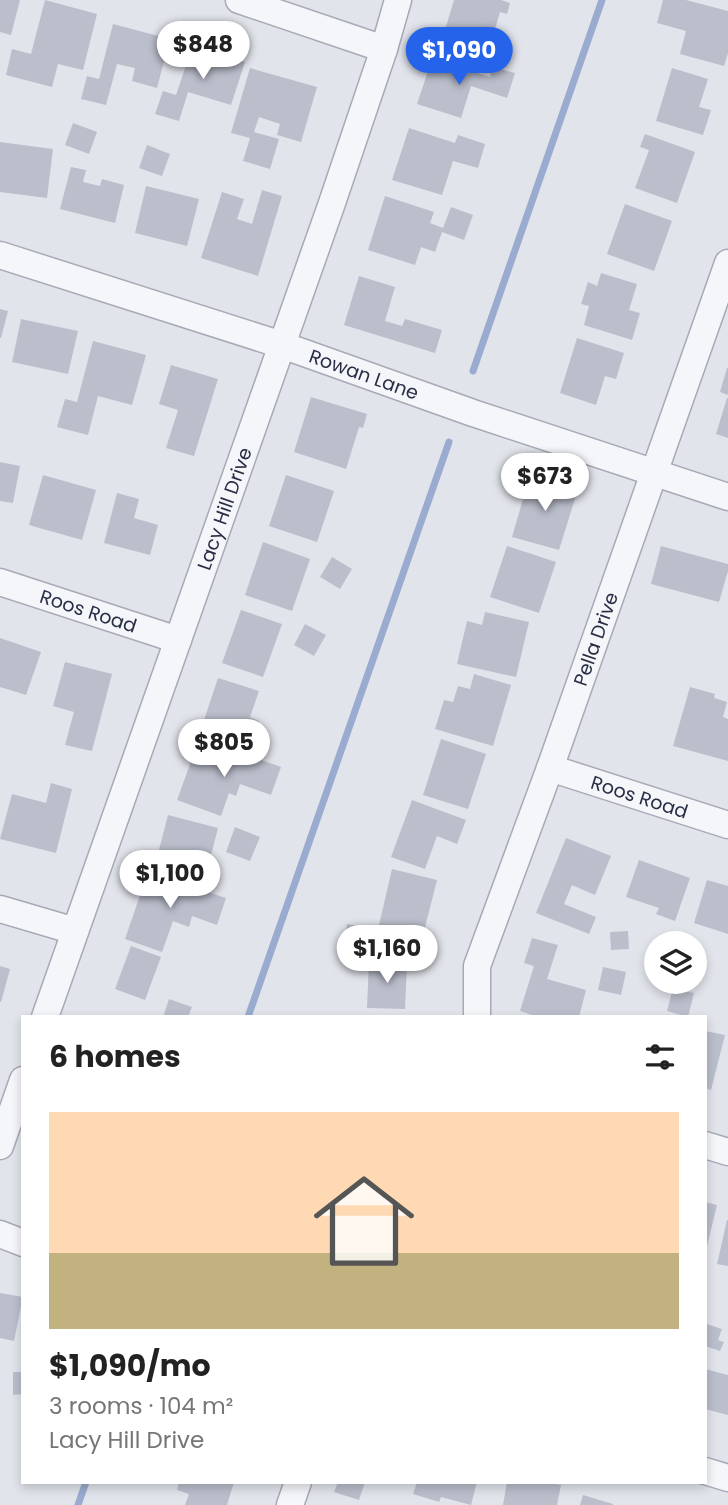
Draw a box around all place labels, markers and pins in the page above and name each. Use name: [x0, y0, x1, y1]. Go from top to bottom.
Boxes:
pin: $848: [162, 22, 244, 81]
pin: $1,090: [402, 28, 516, 87]
pin: $673: [504, 454, 586, 513]
pin: $805: [183, 720, 265, 779]
pin: $1,100: [113, 850, 227, 910]
pin: $1,160: [330, 926, 444, 985]

